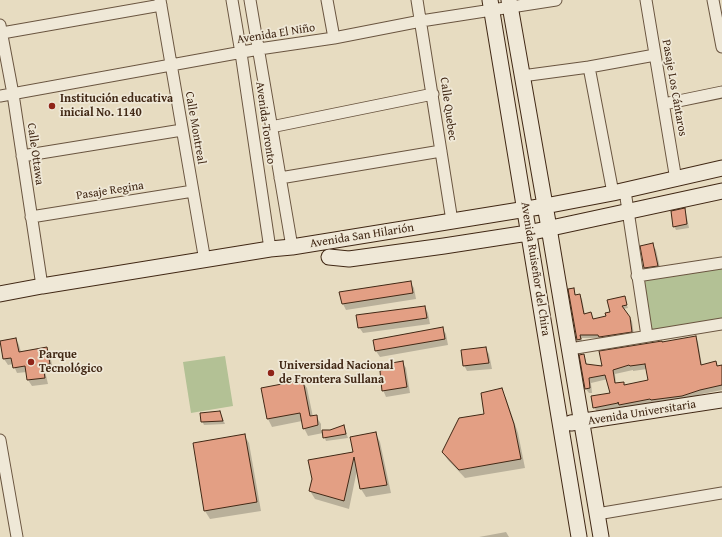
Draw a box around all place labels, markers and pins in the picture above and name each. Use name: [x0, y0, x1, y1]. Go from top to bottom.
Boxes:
place label: Institución educativa inicial No. 1140: [60, 92, 173, 120]
marker: Institución educativa inicial No. 1140: [47, 101, 57, 111]
place label: Parque Tecnológico: [39, 348, 103, 376]
marker: Parque Tecnológico: [26, 357, 36, 367]
place label: Universidad Nacional de Frontera Sullana: [279, 359, 393, 387]
marker: Universidad Nacional de Frontera Sullana: [266, 368, 276, 378]

